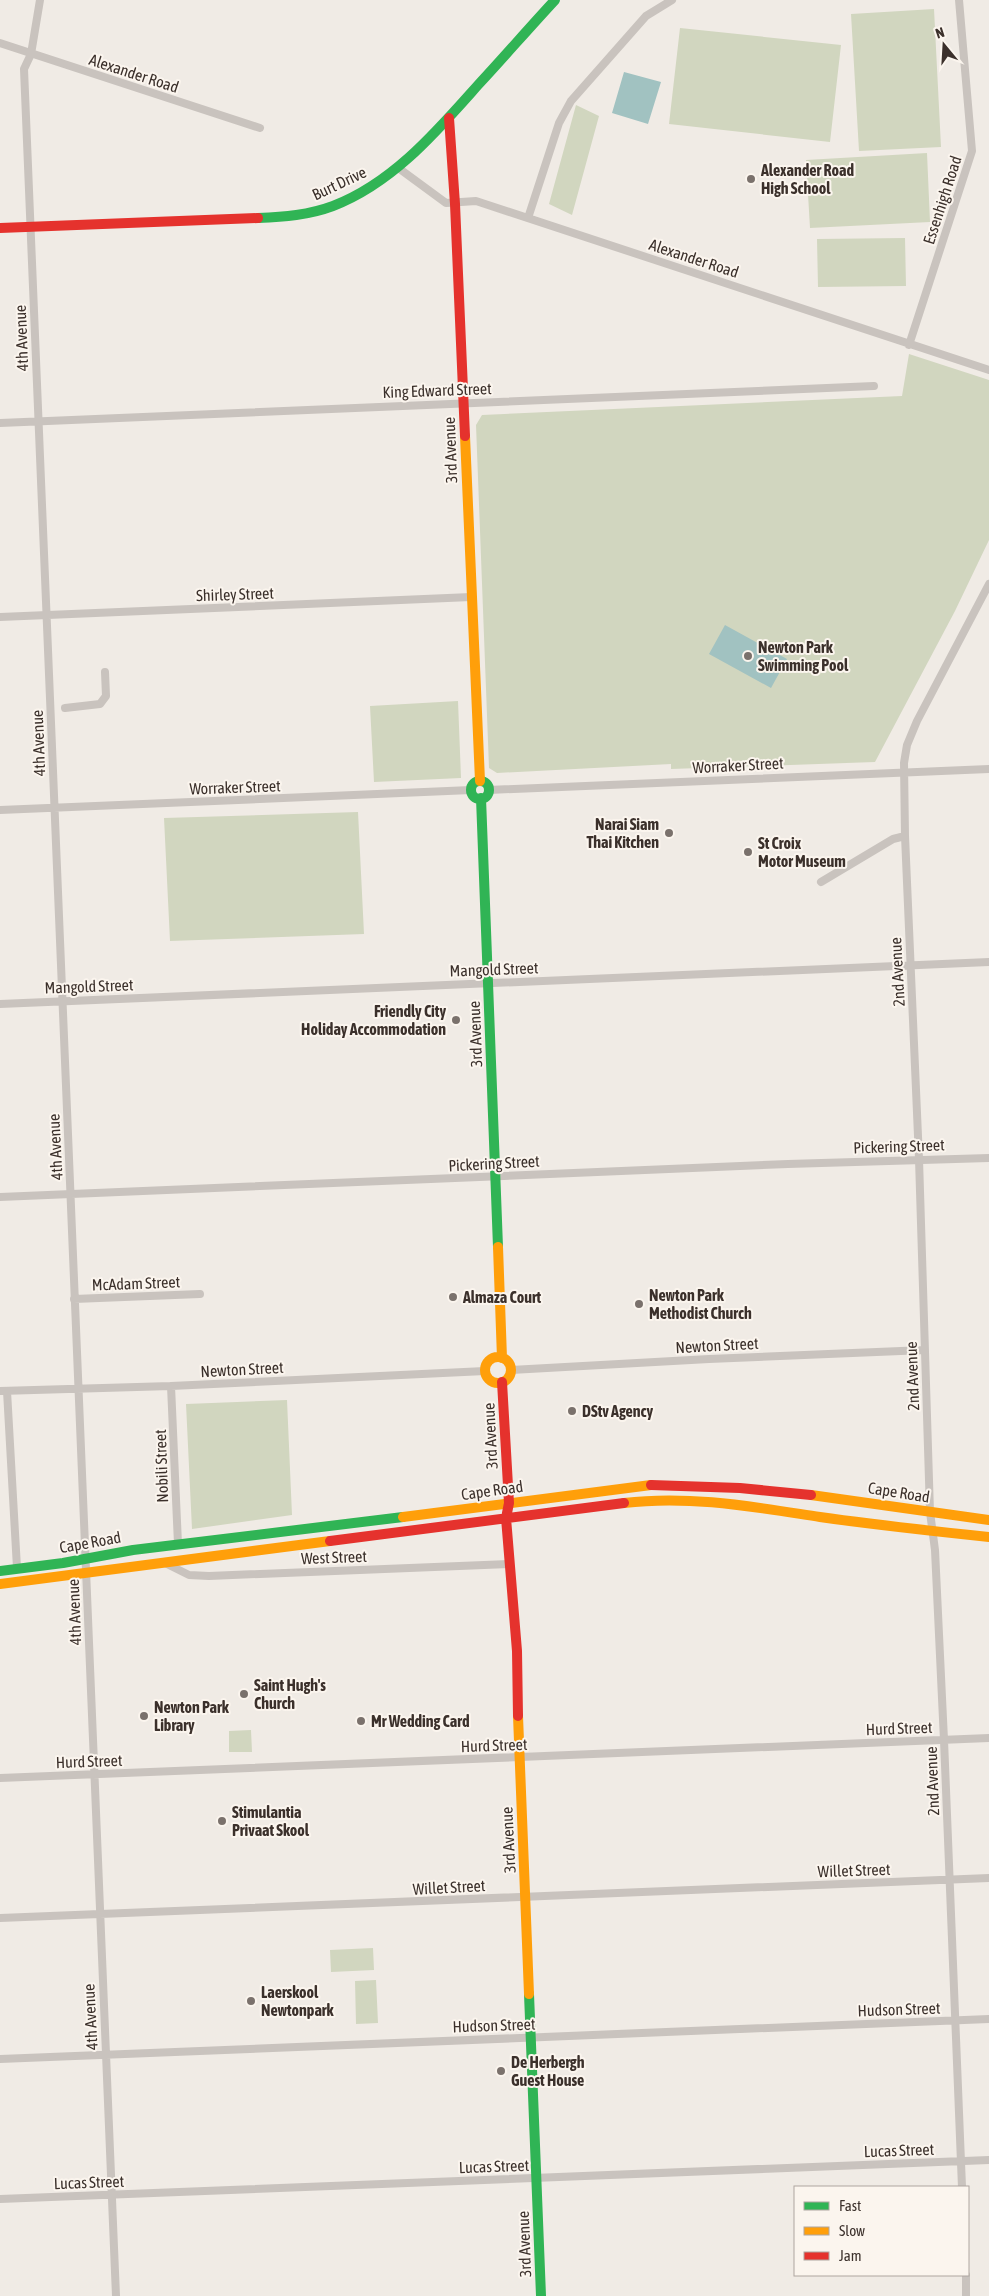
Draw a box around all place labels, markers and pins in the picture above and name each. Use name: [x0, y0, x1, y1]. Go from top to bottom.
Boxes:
place label: Alexander Road High School: [760, 161, 854, 197]
marker: Alexander Road High School: [745, 173, 757, 185]
place label: Newton Park Swimming Pool: [758, 638, 849, 674]
marker: Newton Park Swimming Pool: [742, 650, 754, 662]
place label: Narai Siam Thai Kitchen: [587, 815, 659, 851]
marker: Narai Siam Thai Kitchen: [663, 827, 675, 839]
place label: St Croix Motor Museum: [758, 834, 846, 870]
marker: St Croix Motor Museum: [742, 846, 754, 858]
place label: Friendly City Holiday Accommodation: [301, 1002, 446, 1038]
marker: Friendly City Holiday Accommodation: [450, 1014, 462, 1026]
place label: Newton Park Methodist Church: [649, 1286, 752, 1322]
place label: Almaza Court: [462, 1288, 541, 1306]
marker: Almaza Court: [447, 1291, 459, 1303]
marker: Newton Park Methodist Church: [633, 1298, 645, 1310]
place label: DStv Agency: [582, 1402, 653, 1420]
marker: DStv Agency: [566, 1405, 578, 1417]
place label: Saint Hugh's Church: [254, 1676, 326, 1712]
marker: Saint Hugh's Church: [238, 1688, 250, 1700]
place label: Newton Park Library: [154, 1698, 230, 1734]
marker: Newton Park Library: [138, 1710, 150, 1722]
place label: Mr Wedding Card: [371, 1712, 470, 1730]
marker: Mr Wedding Card: [355, 1715, 367, 1727]
place label: Stimulantia Privaat Skool: [232, 1803, 310, 1839]
marker: Stimulantia Privaat Skool: [216, 1815, 228, 1827]
place label: Laerskool Newtonpark: [261, 1983, 335, 2019]
marker: Laerskool Newtonpark: [245, 1995, 257, 2007]
place label: De Herbergh Guest House: [511, 2053, 585, 2089]
marker: De Herbergh Guest House: [495, 2065, 507, 2077]

